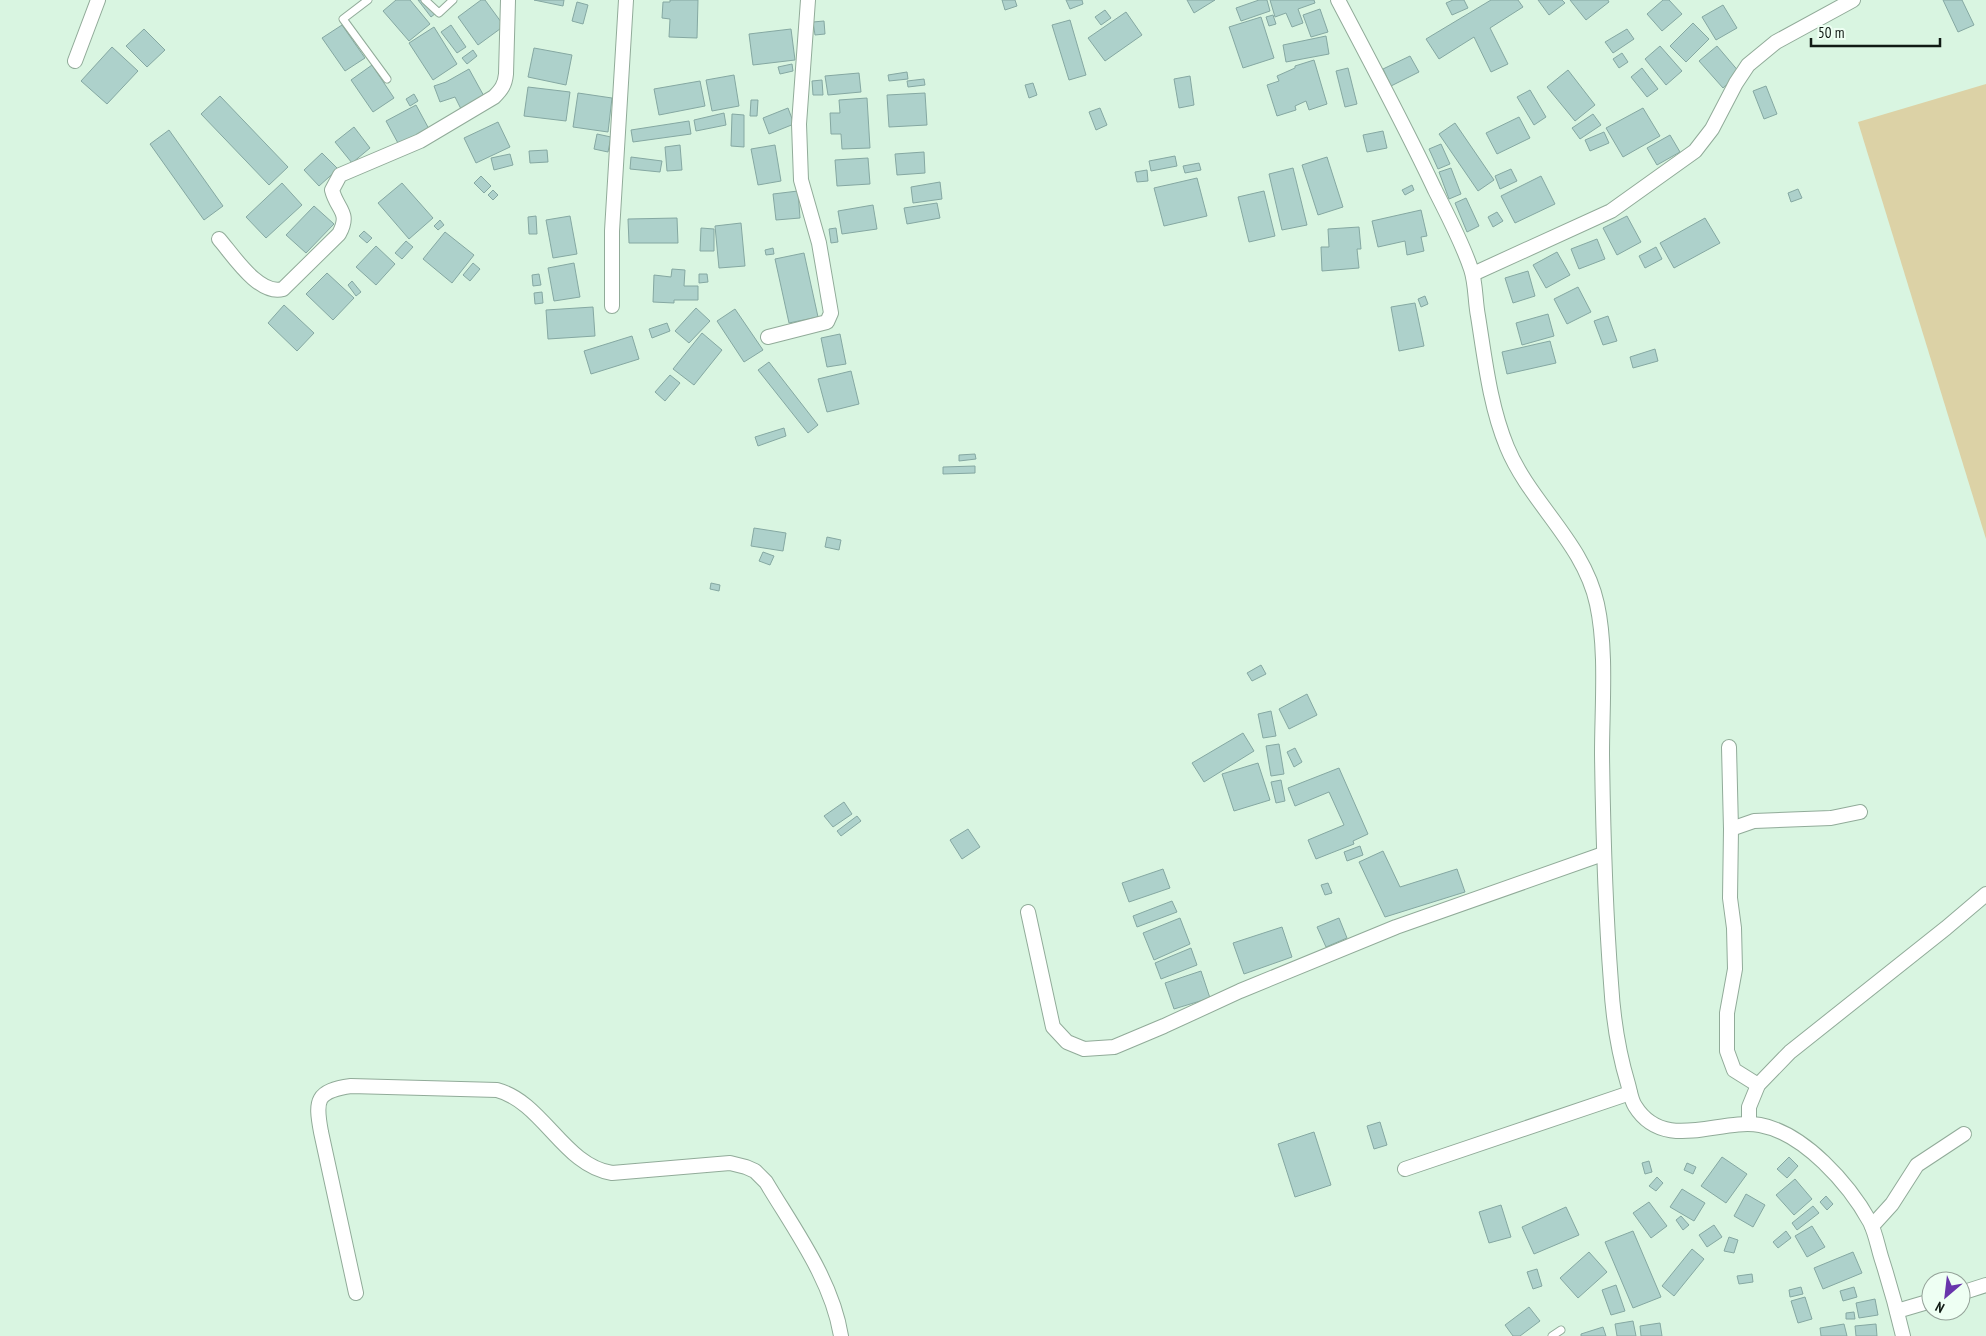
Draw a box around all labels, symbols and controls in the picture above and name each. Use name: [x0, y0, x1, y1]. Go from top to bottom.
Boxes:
scale bar: [1811, 15, 1940, 47]
text: 50 m: [1818, 23, 1844, 42]
north arrow: [1921, 1271, 1971, 1321]
text: N: [1932, 1298, 1947, 1317]

